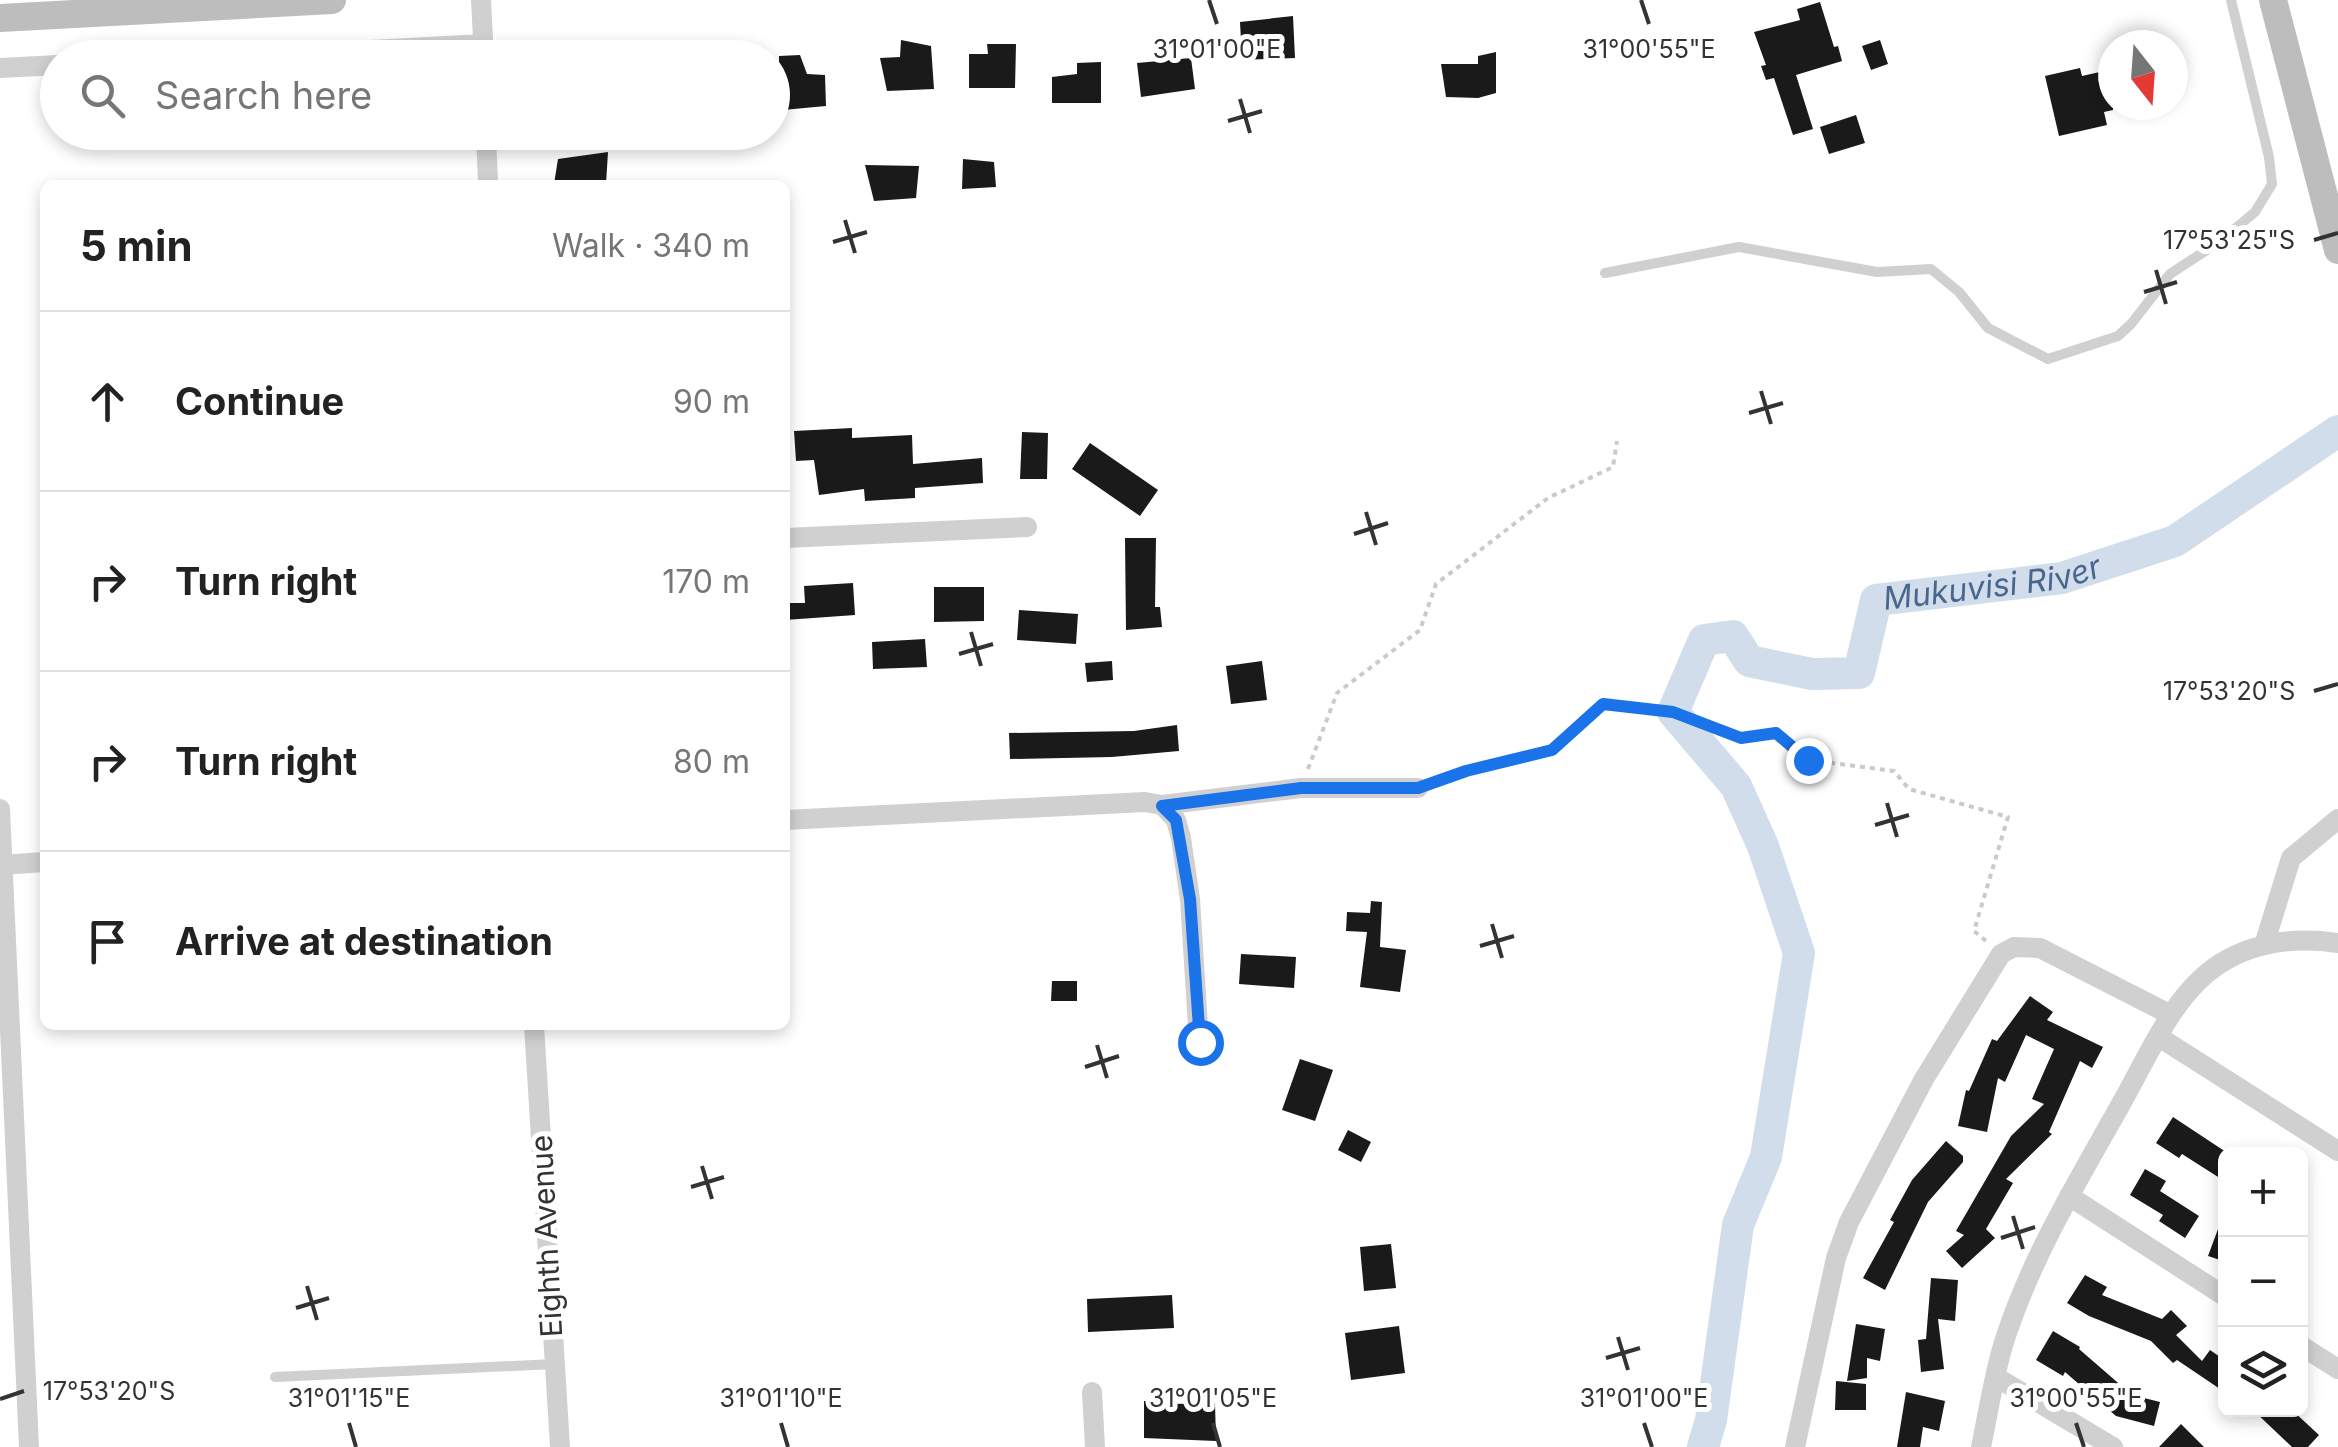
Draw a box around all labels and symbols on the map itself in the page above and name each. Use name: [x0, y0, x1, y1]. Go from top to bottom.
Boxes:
north arrow: [2098, 30, 2188, 120]
text: 31°01'00"E: [1153, 34, 1281, 64]
text: 31°00'55"E: [1582, 34, 1716, 64]
text: 17°53'25"S: [2163, 225, 2295, 255]
water label: Mukuvisi River: [1881, 546, 2107, 618]
text: 17°53'20"S: [2163, 676, 2295, 706]
route end: [1786, 738, 1832, 784]
route start: [1178, 1020, 1224, 1066]
street label: Eighth Avenue: [523, 1134, 569, 1338]
text: 17°53'20"S: [43, 1376, 175, 1406]
text: 31°01'15"E: [288, 1383, 410, 1413]
text: 31°01'10"E: [719, 1383, 843, 1413]
text: 31°01'05"E: [1149, 1383, 1277, 1413]
text: 31°01'00"E: [1580, 1383, 1708, 1413]
text: 31°00'55"E: [2009, 1383, 2143, 1413]

